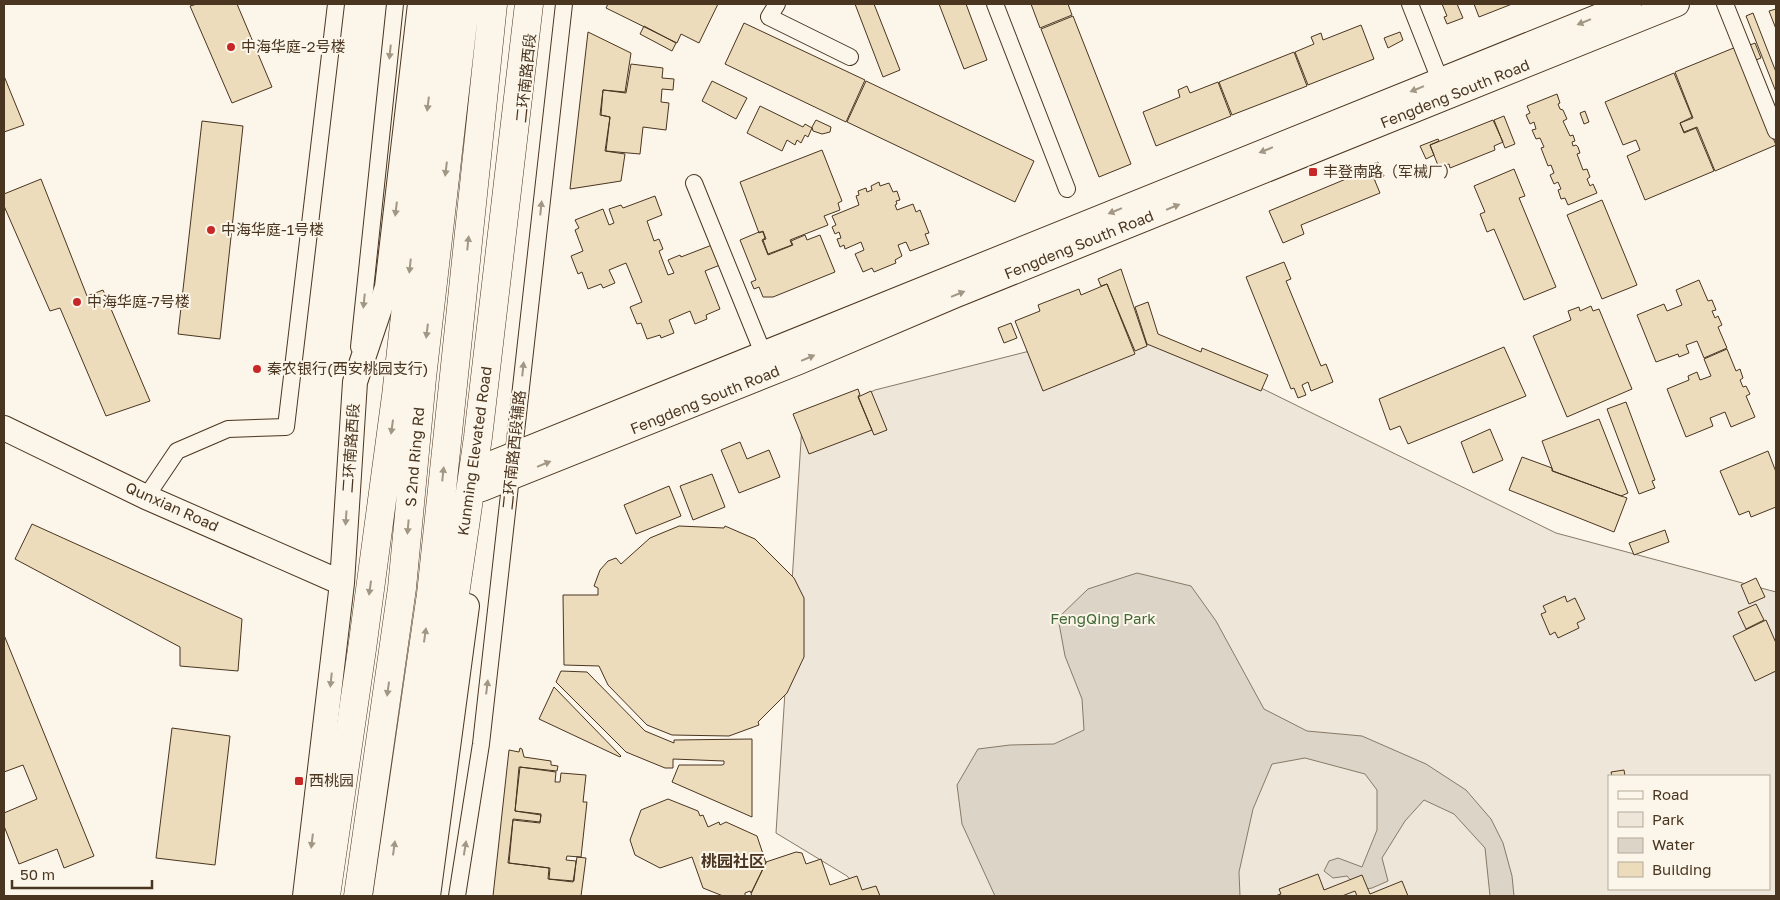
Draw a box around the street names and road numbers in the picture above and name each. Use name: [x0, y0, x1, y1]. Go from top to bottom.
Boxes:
street label: 二环南路西段: [511, 32, 539, 124]
street label: Fengdeng South Road: [1377, 55, 1532, 131]
street label: Fengdeng South Road: [1001, 206, 1156, 282]
street label: Fengdeng South Road: [627, 361, 782, 437]
street label: Kunming Elevated Road: [453, 365, 495, 537]
street label: 二环南路西段辅路: [498, 389, 528, 511]
street label: 二环南路西段: [338, 402, 362, 493]
street label: S 2nd Ring Rd: [401, 406, 427, 507]
street label: Qunxian Road: [123, 478, 222, 535]

